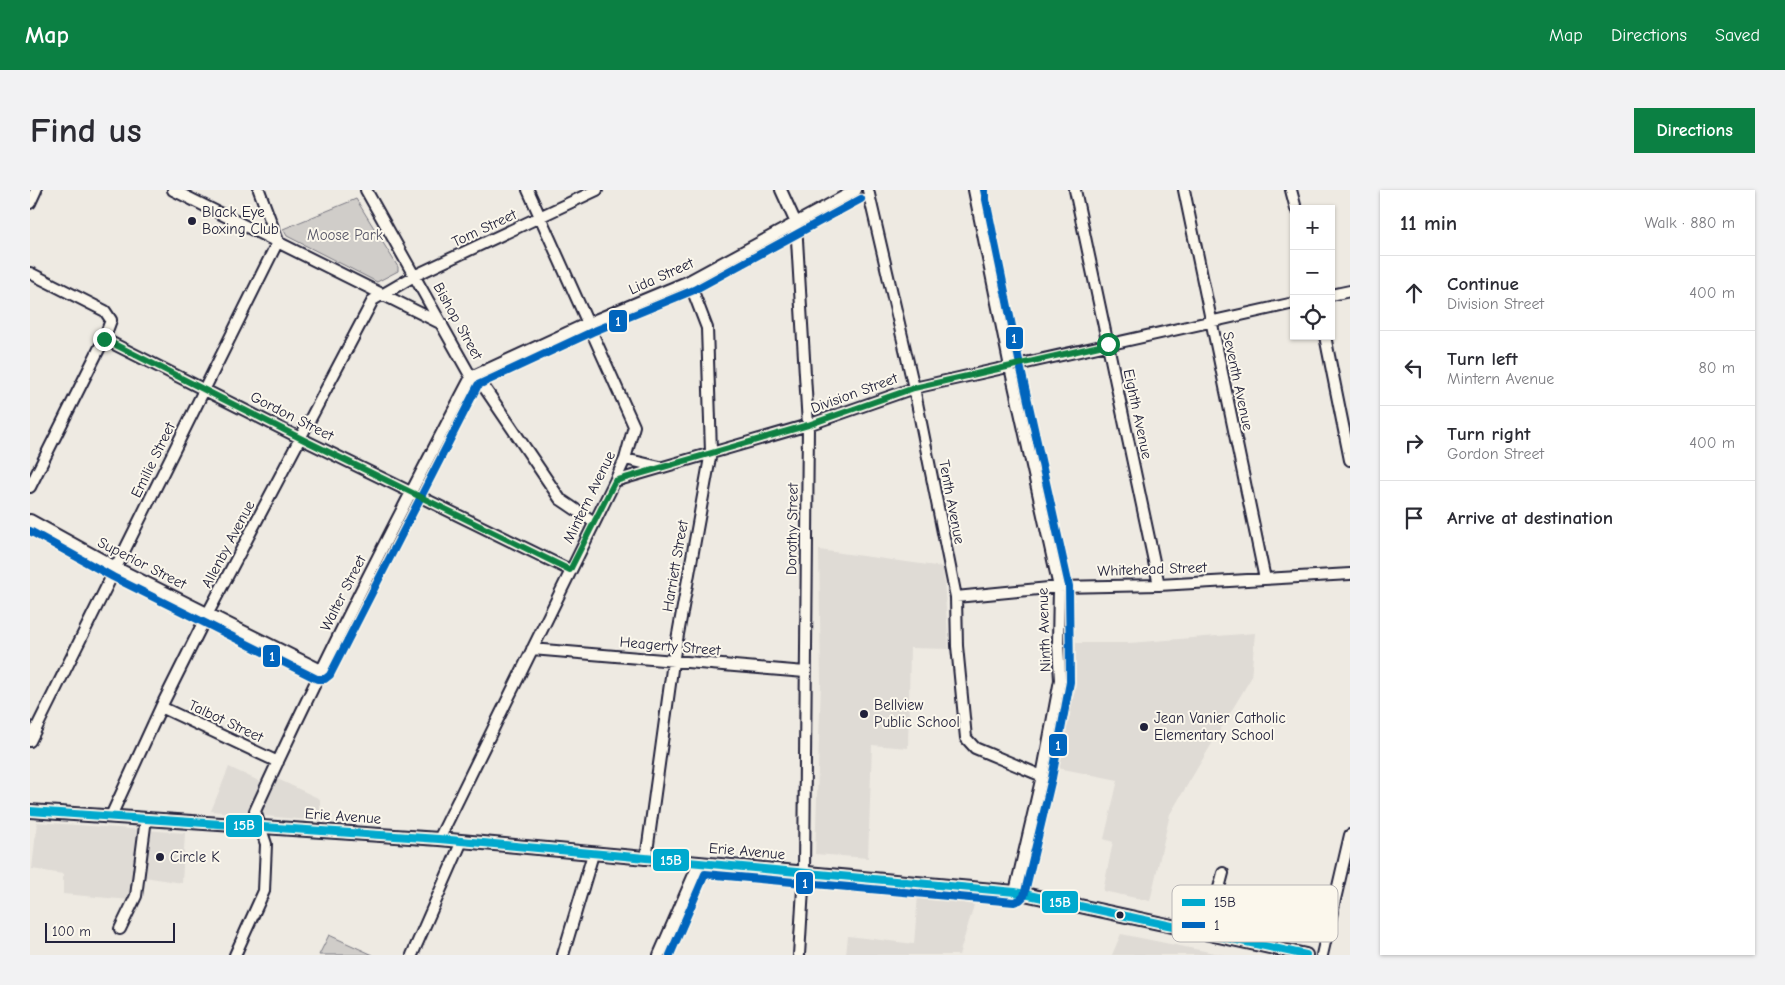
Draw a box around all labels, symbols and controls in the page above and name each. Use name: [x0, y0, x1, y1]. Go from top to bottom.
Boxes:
text: Map: [25, 21, 69, 49]
text: Map: [1549, 25, 1583, 46]
text: Directions: [1611, 25, 1687, 46]
text: Saved: [1715, 25, 1760, 46]
button: Directions: [1634, 108, 1755, 153]
text: Find us: [30, 110, 142, 151]
place label: Black Eye Boxing Club: [202, 203, 279, 238]
street label: Tom Street: [449, 205, 520, 251]
map controls: [1290, 205, 1335, 340]
button: +: [1290, 205, 1335, 250]
text: 11 min: [1400, 211, 1457, 235]
text: Walk · 880 m: [1644, 214, 1735, 232]
marker: Black Eye Boxing Club: [186, 215, 198, 227]
park label: Moose Park: [307, 226, 384, 244]
button: −: [1290, 250, 1335, 295]
street label: Lida Street: [626, 253, 697, 298]
text: Continue: [1447, 273, 1519, 295]
street label: Bishop Street: [429, 279, 487, 363]
icon: ahead: [1400, 279, 1428, 307]
text: 400 m: [1689, 284, 1735, 302]
button: locate: [1290, 295, 1335, 340]
text: Division Street: [1447, 295, 1544, 313]
line badge: 1: [608, 309, 628, 333]
text: 1: [615, 313, 621, 330]
line badge: 1: [1005, 326, 1024, 350]
route end: [93, 328, 116, 351]
text: 1: [1011, 330, 1017, 347]
street label: Seventh Avenue: [1219, 330, 1257, 433]
route start: [1097, 333, 1120, 356]
text: Turn left: [1447, 348, 1518, 370]
icon: left: [1400, 354, 1428, 382]
text: 80 m: [1698, 359, 1735, 377]
street label: Eighth Avenue: [1120, 367, 1156, 461]
street label: Division Street: [808, 369, 900, 417]
text: Mintern Avenue: [1447, 370, 1554, 388]
street label: Gordon Street: [247, 387, 337, 445]
street label: Emilie Street: [127, 419, 179, 501]
text: Turn right: [1447, 423, 1531, 445]
icon: right: [1400, 429, 1428, 457]
text: 400 m: [1689, 434, 1735, 452]
text: Gordon Street: [1447, 445, 1544, 463]
street label: Mintern Avenue: [559, 447, 619, 546]
street label: Tenth Avenue: [935, 458, 969, 546]
street label: Dorothy Street: [782, 482, 802, 575]
street label: Allenby Avenue: [197, 497, 259, 591]
icon: arrive: [1400, 504, 1428, 532]
text: Arrive at destination: [1447, 507, 1613, 529]
street label: Harriett Street: [658, 518, 692, 613]
street label: Superior Street: [95, 533, 190, 593]
street label: Walter Street: [316, 551, 370, 634]
street label: Whitehead Street: [1097, 558, 1208, 580]
street label: Ninth Avenue: [1034, 587, 1054, 673]
street label: Heagerty Street: [619, 633, 722, 659]
line badge: 1: [262, 644, 281, 668]
text: 1: [269, 648, 275, 665]
street label: Talbot Street: [186, 696, 267, 746]
place label: Bellview Public School: [874, 696, 960, 731]
marker: Bellview Public School: [858, 708, 870, 720]
place label: Jean Vanier Catholic Elementary School: [1154, 709, 1286, 744]
marker: Jean Vanier Catholic Elementary School: [1138, 721, 1150, 733]
line badge: 1: [1048, 733, 1068, 757]
text: 1: [1055, 737, 1061, 754]
street label: Erie Avenue: [304, 804, 382, 828]
line badge: 15B: [225, 814, 263, 838]
text: 15B: [233, 817, 255, 834]
street label: Erie Avenue: [708, 839, 786, 863]
place label: Circle K: [170, 848, 220, 866]
line badge: 15B: [652, 848, 690, 872]
marker: Circle K: [154, 851, 166, 863]
text: 15B: [660, 852, 682, 869]
line badge: 1: [795, 871, 814, 895]
text: 1: [802, 875, 808, 892]
legend: [1172, 885, 1338, 942]
line badge: 15B: [1041, 890, 1079, 914]
text: 15B: [1049, 894, 1071, 911]
text: 15B: [1214, 894, 1236, 911]
unlabelled marker: [1115, 910, 1125, 920]
text: 1: [1214, 917, 1220, 934]
scale bar: [45, 920, 175, 943]
text: 100 m: [52, 923, 91, 940]

